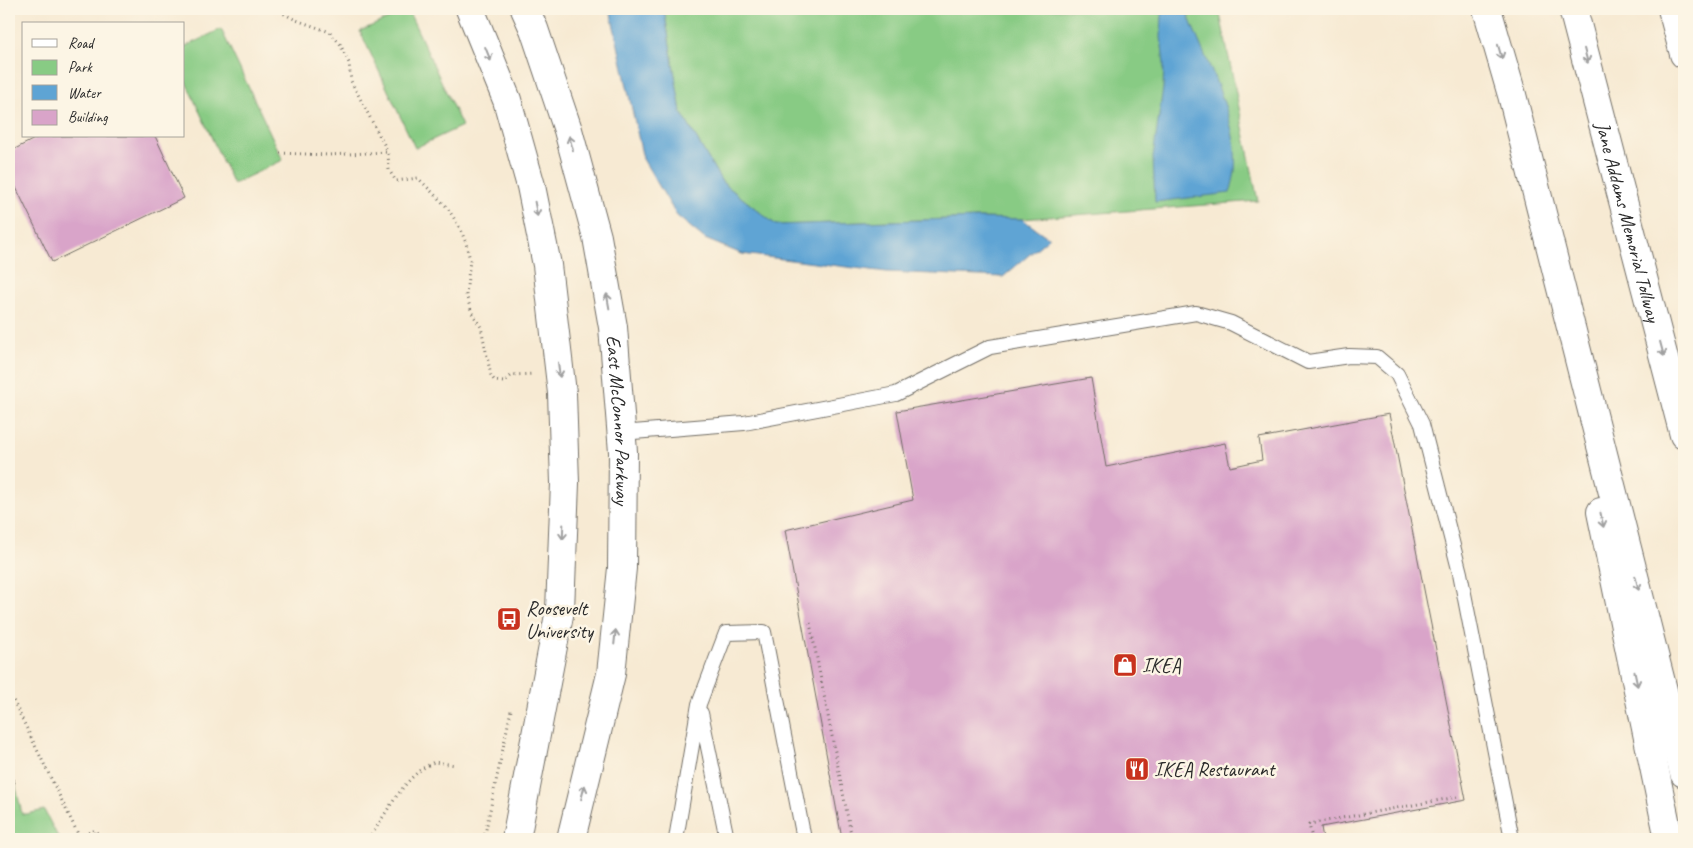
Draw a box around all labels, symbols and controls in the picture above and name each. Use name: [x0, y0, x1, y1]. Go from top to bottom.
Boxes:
legend: [22, 22, 185, 138]
text: Road: [68, 34, 95, 53]
one-way arrow: [1495, 44, 1505, 60]
one-way arrow: [484, 46, 493, 61]
one-way arrow: [1582, 47, 1591, 63]
text: Park: [68, 58, 93, 77]
text: Water: [68, 84, 102, 103]
text: Building: [68, 108, 108, 127]
street label: Jane Addams Memorial Tollway: [1590, 118, 1667, 327]
one-way arrow: [566, 135, 575, 151]
one-way arrow: [531, 200, 541, 216]
one-way arrow: [602, 293, 612, 309]
street label: East McConnor Parkway: [601, 334, 635, 507]
one-way arrow: [1658, 340, 1667, 356]
one-way arrow: [554, 361, 564, 377]
one-way arrow: [1598, 511, 1607, 527]
one-way arrow: [558, 524, 568, 540]
one-way arrow: [1633, 575, 1642, 591]
place label: Roosevelt University: [526, 596, 595, 644]
bus stop icon: Roosevelt University: [496, 606, 522, 632]
one-way arrow: [610, 629, 619, 645]
shop icon: IKEA: [1112, 652, 1138, 678]
place label: IKEA: [1142, 653, 1182, 678]
one-way arrow: [1632, 670, 1641, 686]
restaurant icon: IKEA Restaurant: [1124, 756, 1150, 782]
place label: IKEA Restaurant: [1154, 757, 1277, 782]
one-way arrow: [579, 784, 588, 800]

